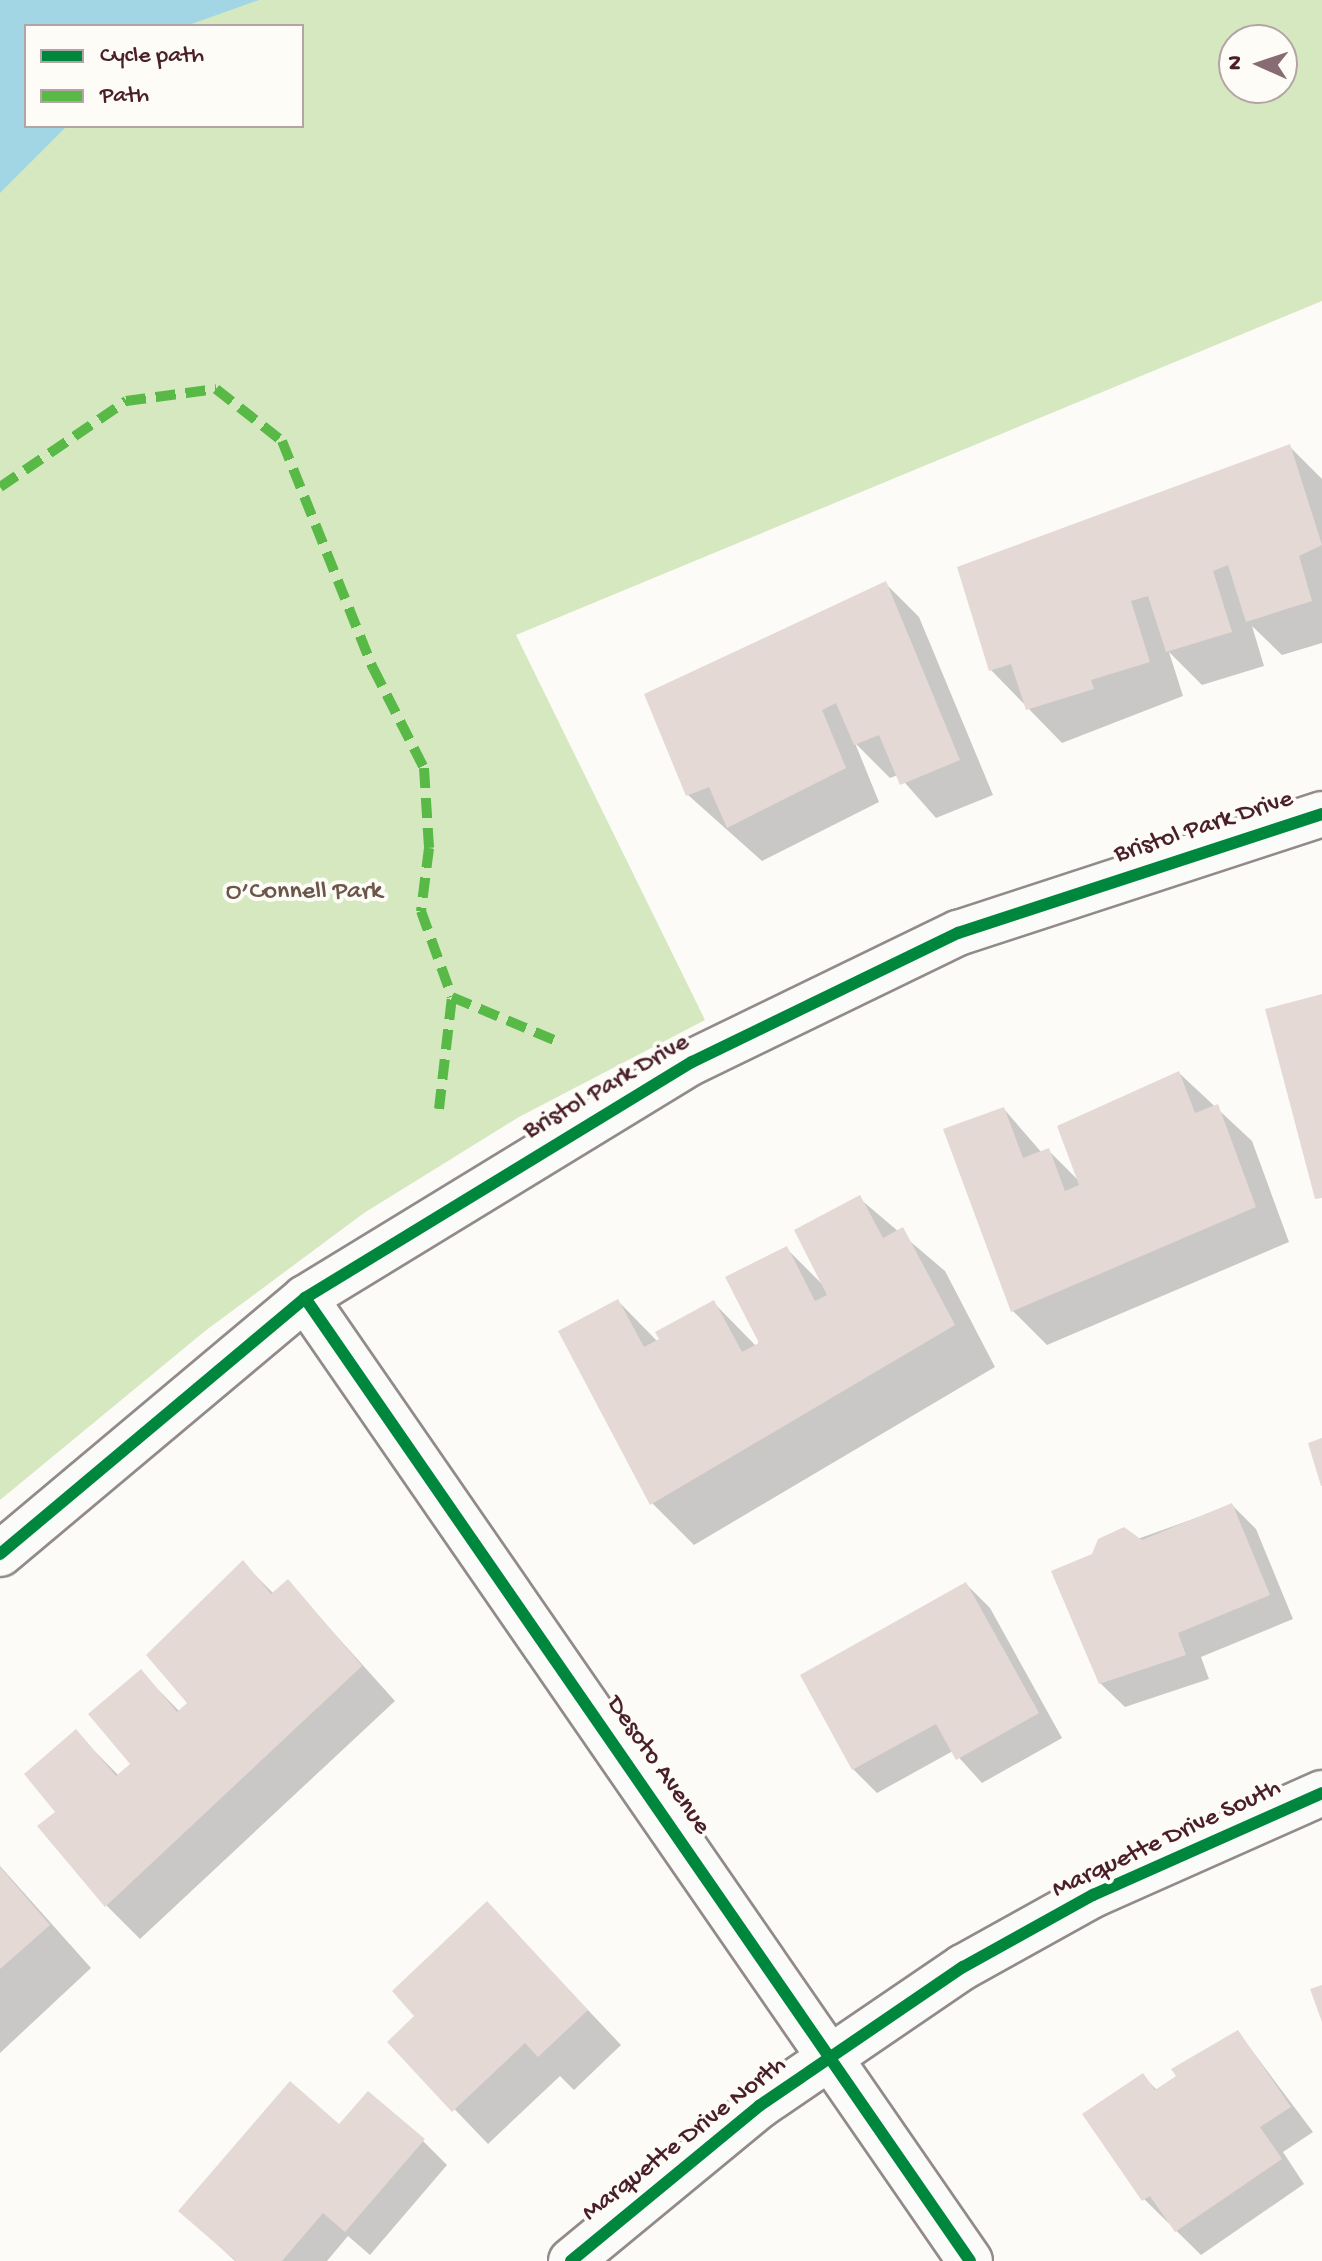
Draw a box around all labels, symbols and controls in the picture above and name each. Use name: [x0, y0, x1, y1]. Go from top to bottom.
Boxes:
legend: [24, 24, 304, 128]
north arrow: [1218, 24, 1298, 104]
text: Cycle path: [100, 42, 204, 71]
text: N: [1223, 55, 1249, 71]
text: Path: [100, 82, 149, 111]
street label: Bristol Park Drive: [1111, 784, 1297, 872]
park label: O’Connell Park: [226, 877, 382, 909]
street label: Bristol Park Drive: [519, 1028, 695, 1148]
street label: Desoto Avenue: [598, 1691, 716, 1841]
street label: Marquette Drive South: [1048, 1773, 1286, 1907]
street label: Marquette Drive North: [577, 2051, 793, 2229]

